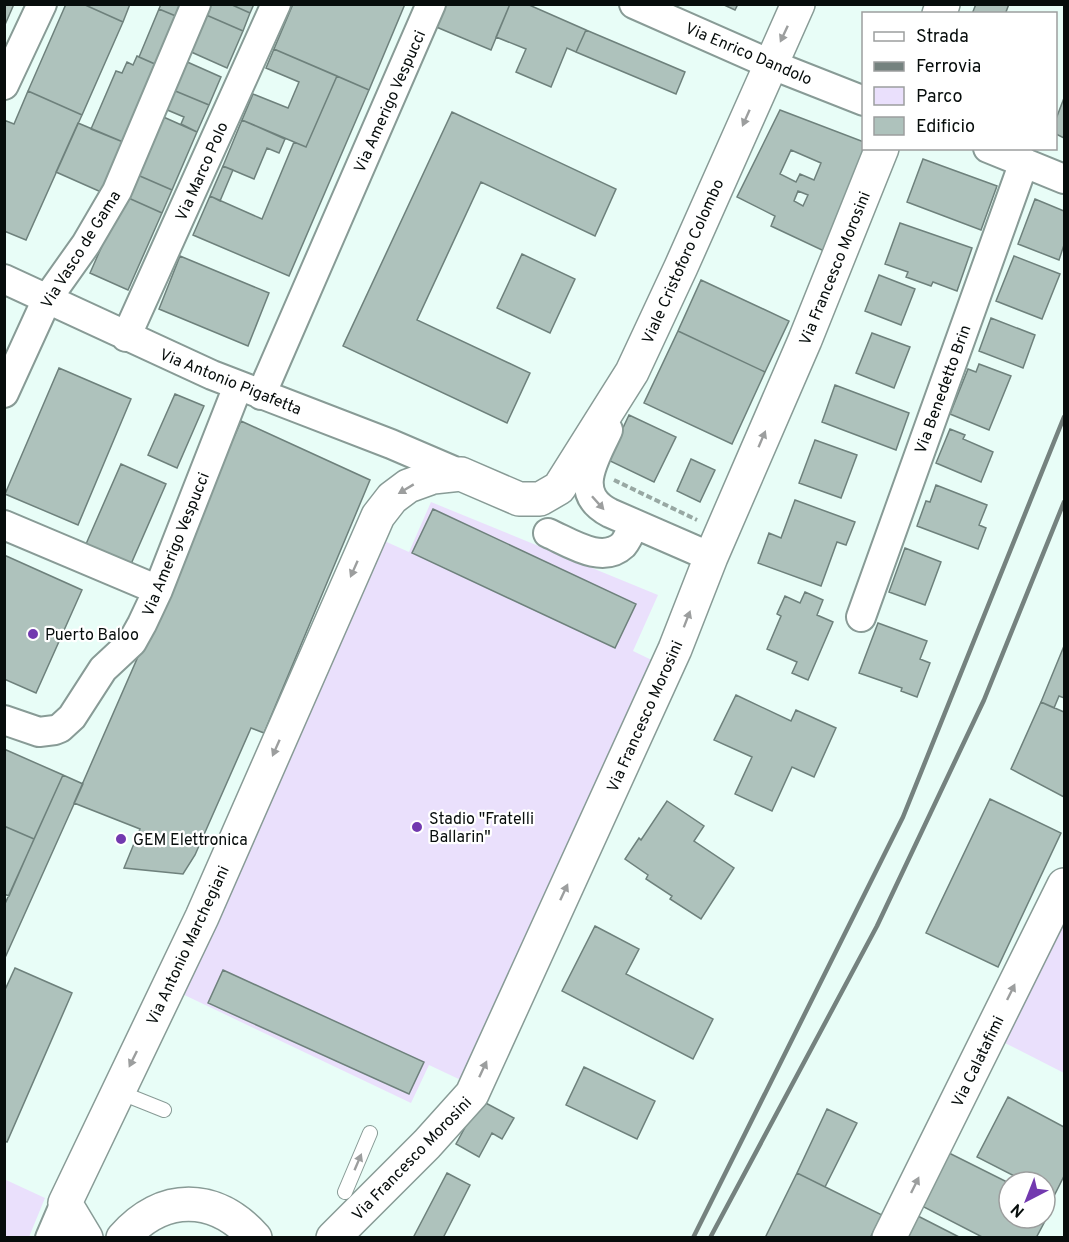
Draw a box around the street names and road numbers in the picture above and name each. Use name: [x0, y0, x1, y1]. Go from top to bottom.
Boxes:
street label: Via Enrico Dandolo: [682, 19, 815, 91]
street label: Via Amerigo Vespucci: [350, 28, 431, 176]
street label: Via Marco Polo: [172, 119, 234, 225]
street label: Viale Cristoforo Colombo: [638, 176, 729, 347]
street label: Via Vasco de Gama: [37, 188, 126, 313]
street label: Via Francesco Morosini: [796, 189, 876, 349]
street label: Via Benedetto Brin: [911, 322, 976, 457]
street label: Via Antonio Pigafetta: [156, 345, 304, 420]
street label: Via Amerigo Vespucci: [139, 470, 215, 620]
street label: Via Francesco Morosini: [603, 638, 688, 796]
street label: Via Antonio Marchegiani: [143, 863, 235, 1029]
street label: Via Calatafimi: [948, 1013, 1010, 1111]
street label: Via Francesco Morosini: [348, 1093, 477, 1225]

